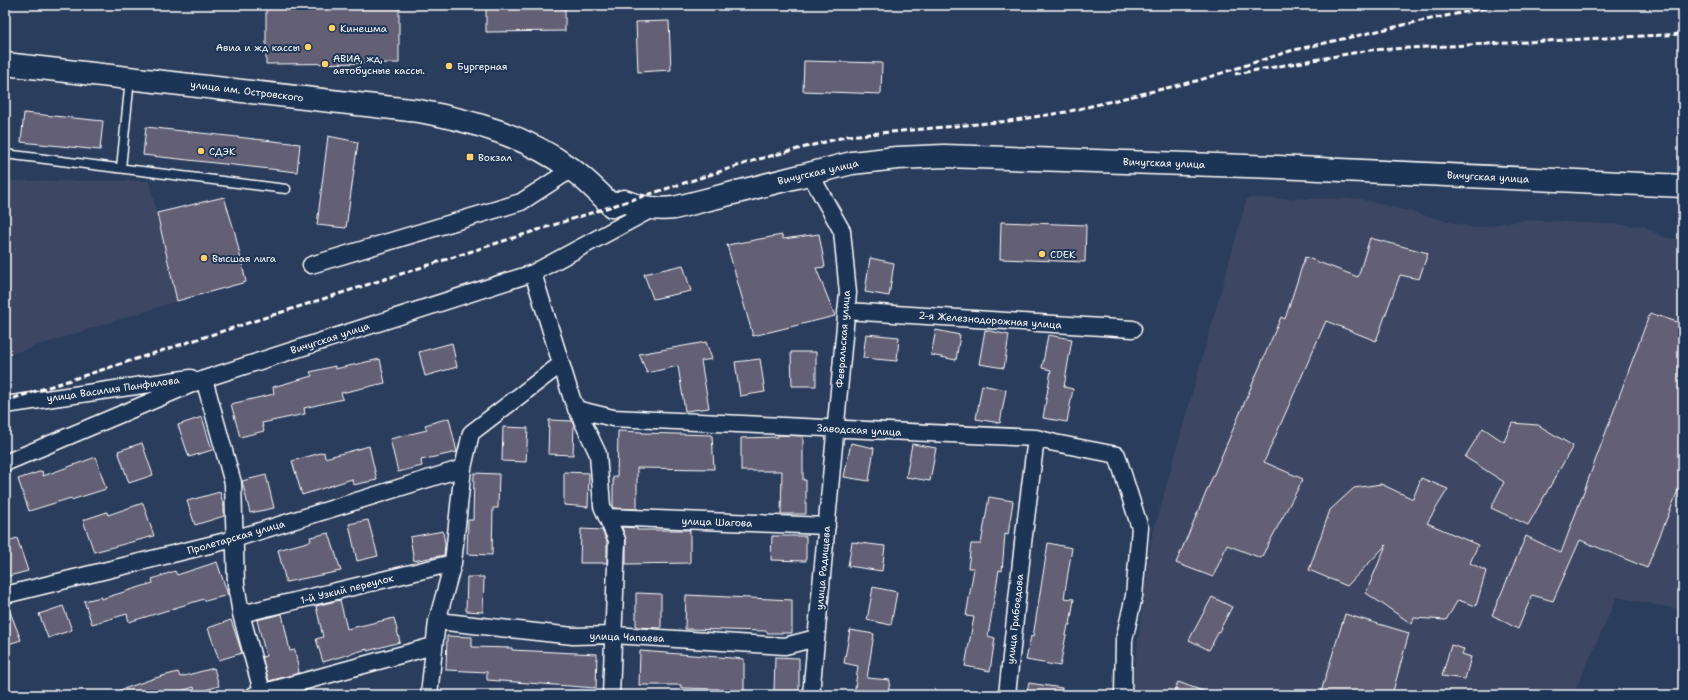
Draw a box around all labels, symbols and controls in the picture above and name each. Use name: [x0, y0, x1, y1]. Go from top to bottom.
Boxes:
place label: Кинешма: [340, 22, 388, 35]
marker: Кинешма: [327, 23, 337, 33]
place label: Авиа и жд кассы: [216, 41, 300, 54]
marker: Авиа и жд кассы: [303, 42, 313, 52]
place label: АВИА, жд, автобусные кассы.: [333, 52, 425, 77]
marker: АВИА, жд, автобусные кассы.: [320, 59, 330, 69]
place label: Бургерная: [457, 60, 508, 73]
marker: Бургерная: [444, 61, 454, 71]
street label: улица им. Островского: [190, 78, 304, 104]
place label: СДЭК: [209, 145, 236, 158]
marker: СДЭК: [196, 146, 206, 156]
place label: Вокзал: [478, 151, 513, 164]
marker: Вокзал: [465, 152, 475, 162]
street label: Вичугская улица: [1123, 155, 1206, 171]
street label: Вичугская улица: [776, 156, 860, 188]
street label: Вичугская улица: [1446, 168, 1530, 186]
place label: CDEK: [1050, 248, 1076, 261]
marker: CDEK: [1037, 249, 1047, 259]
place label: Высшая лига: [212, 252, 277, 265]
marker: Высшая лига: [199, 253, 209, 263]
street label: Февральская улица: [833, 289, 853, 388]
street label: 2-я Железнодорожная улица: [918, 309, 1063, 332]
street label: Вичугская улица: [289, 319, 372, 357]
street label: улица Василия Панфилова: [46, 373, 181, 405]
street label: Заводская улица: [816, 421, 902, 439]
street label: улица Шагова: [681, 514, 753, 530]
street label: Пролетарская улица: [186, 517, 287, 557]
street label: улица Радищева: [813, 525, 833, 610]
street label: 1-й Узкий переулок: [299, 571, 396, 607]
street label: улица Грибоедова: [1004, 572, 1026, 665]
street label: улица Чапаева: [589, 629, 665, 645]

